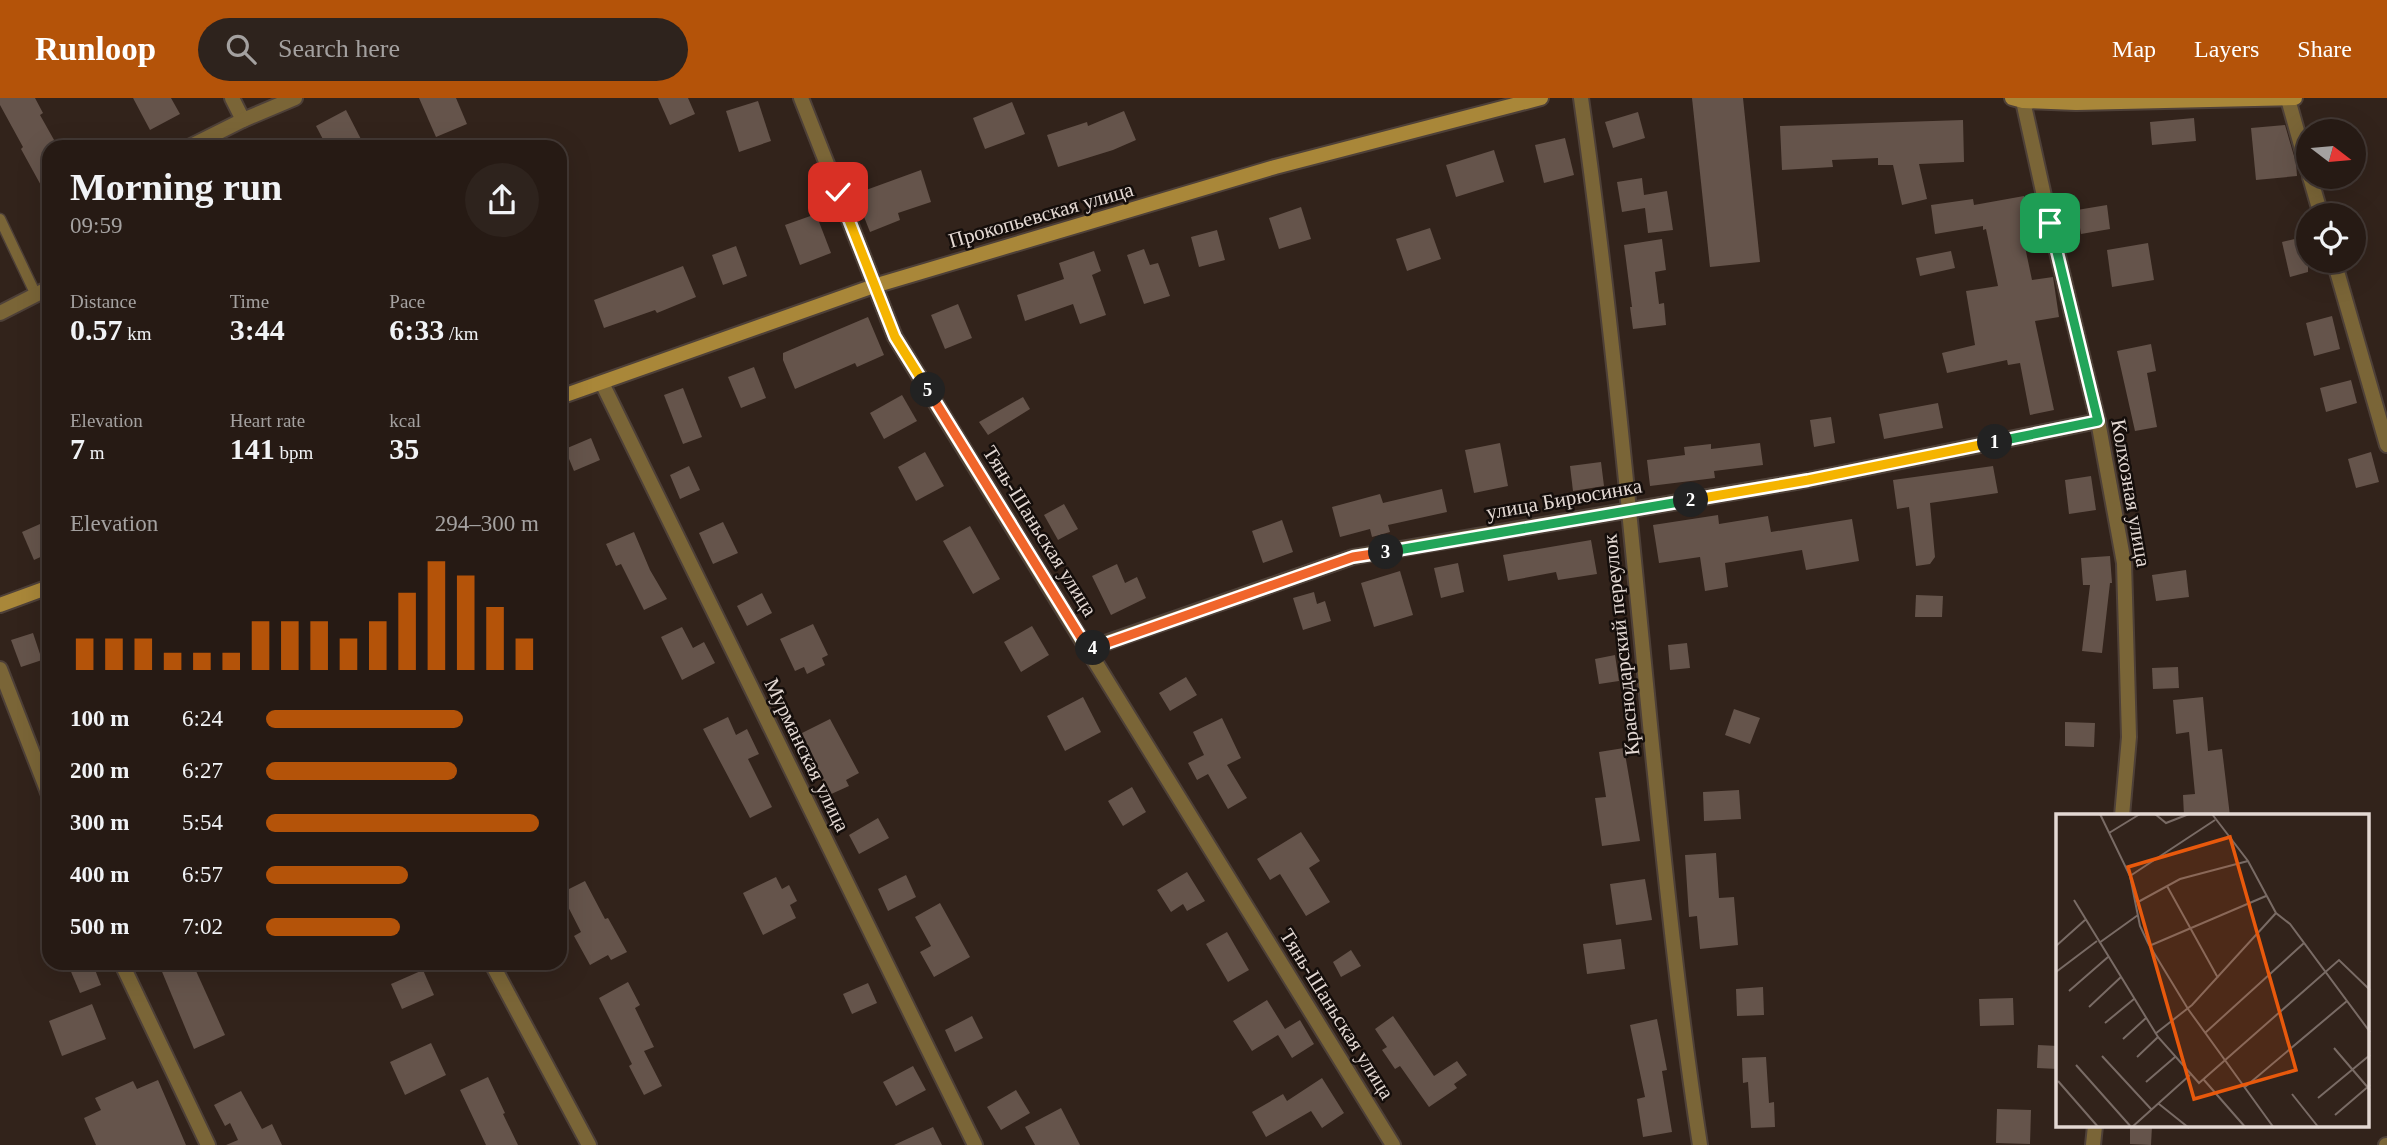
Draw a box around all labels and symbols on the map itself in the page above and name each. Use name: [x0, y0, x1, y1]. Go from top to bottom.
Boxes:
north arrow: [2296, 119, 2366, 189]
pin: [808, 162, 868, 222]
street label: Прокопьевская улица: [946, 177, 1137, 253]
pin: [2020, 193, 2080, 253]
pin: 5: [911, 372, 946, 408]
street label: Колхозная улица: [2106, 417, 2156, 569]
pin: 1: [1978, 424, 2012, 460]
street label: Тянь-Шаньская улица: [978, 441, 1102, 621]
street label: улица Бирюсинка: [1484, 473, 1644, 525]
pin: 2: [1674, 482, 1708, 518]
street label: Краснодарский переулок: [1597, 532, 1645, 757]
pin: 3: [1368, 534, 1404, 570]
pin: 4: [1076, 630, 1110, 666]
street label: Мурманская улица: [759, 674, 855, 836]
inset map: [2056, 814, 2370, 1128]
street label: Тянь-Шаньская улица: [1275, 924, 1399, 1104]

